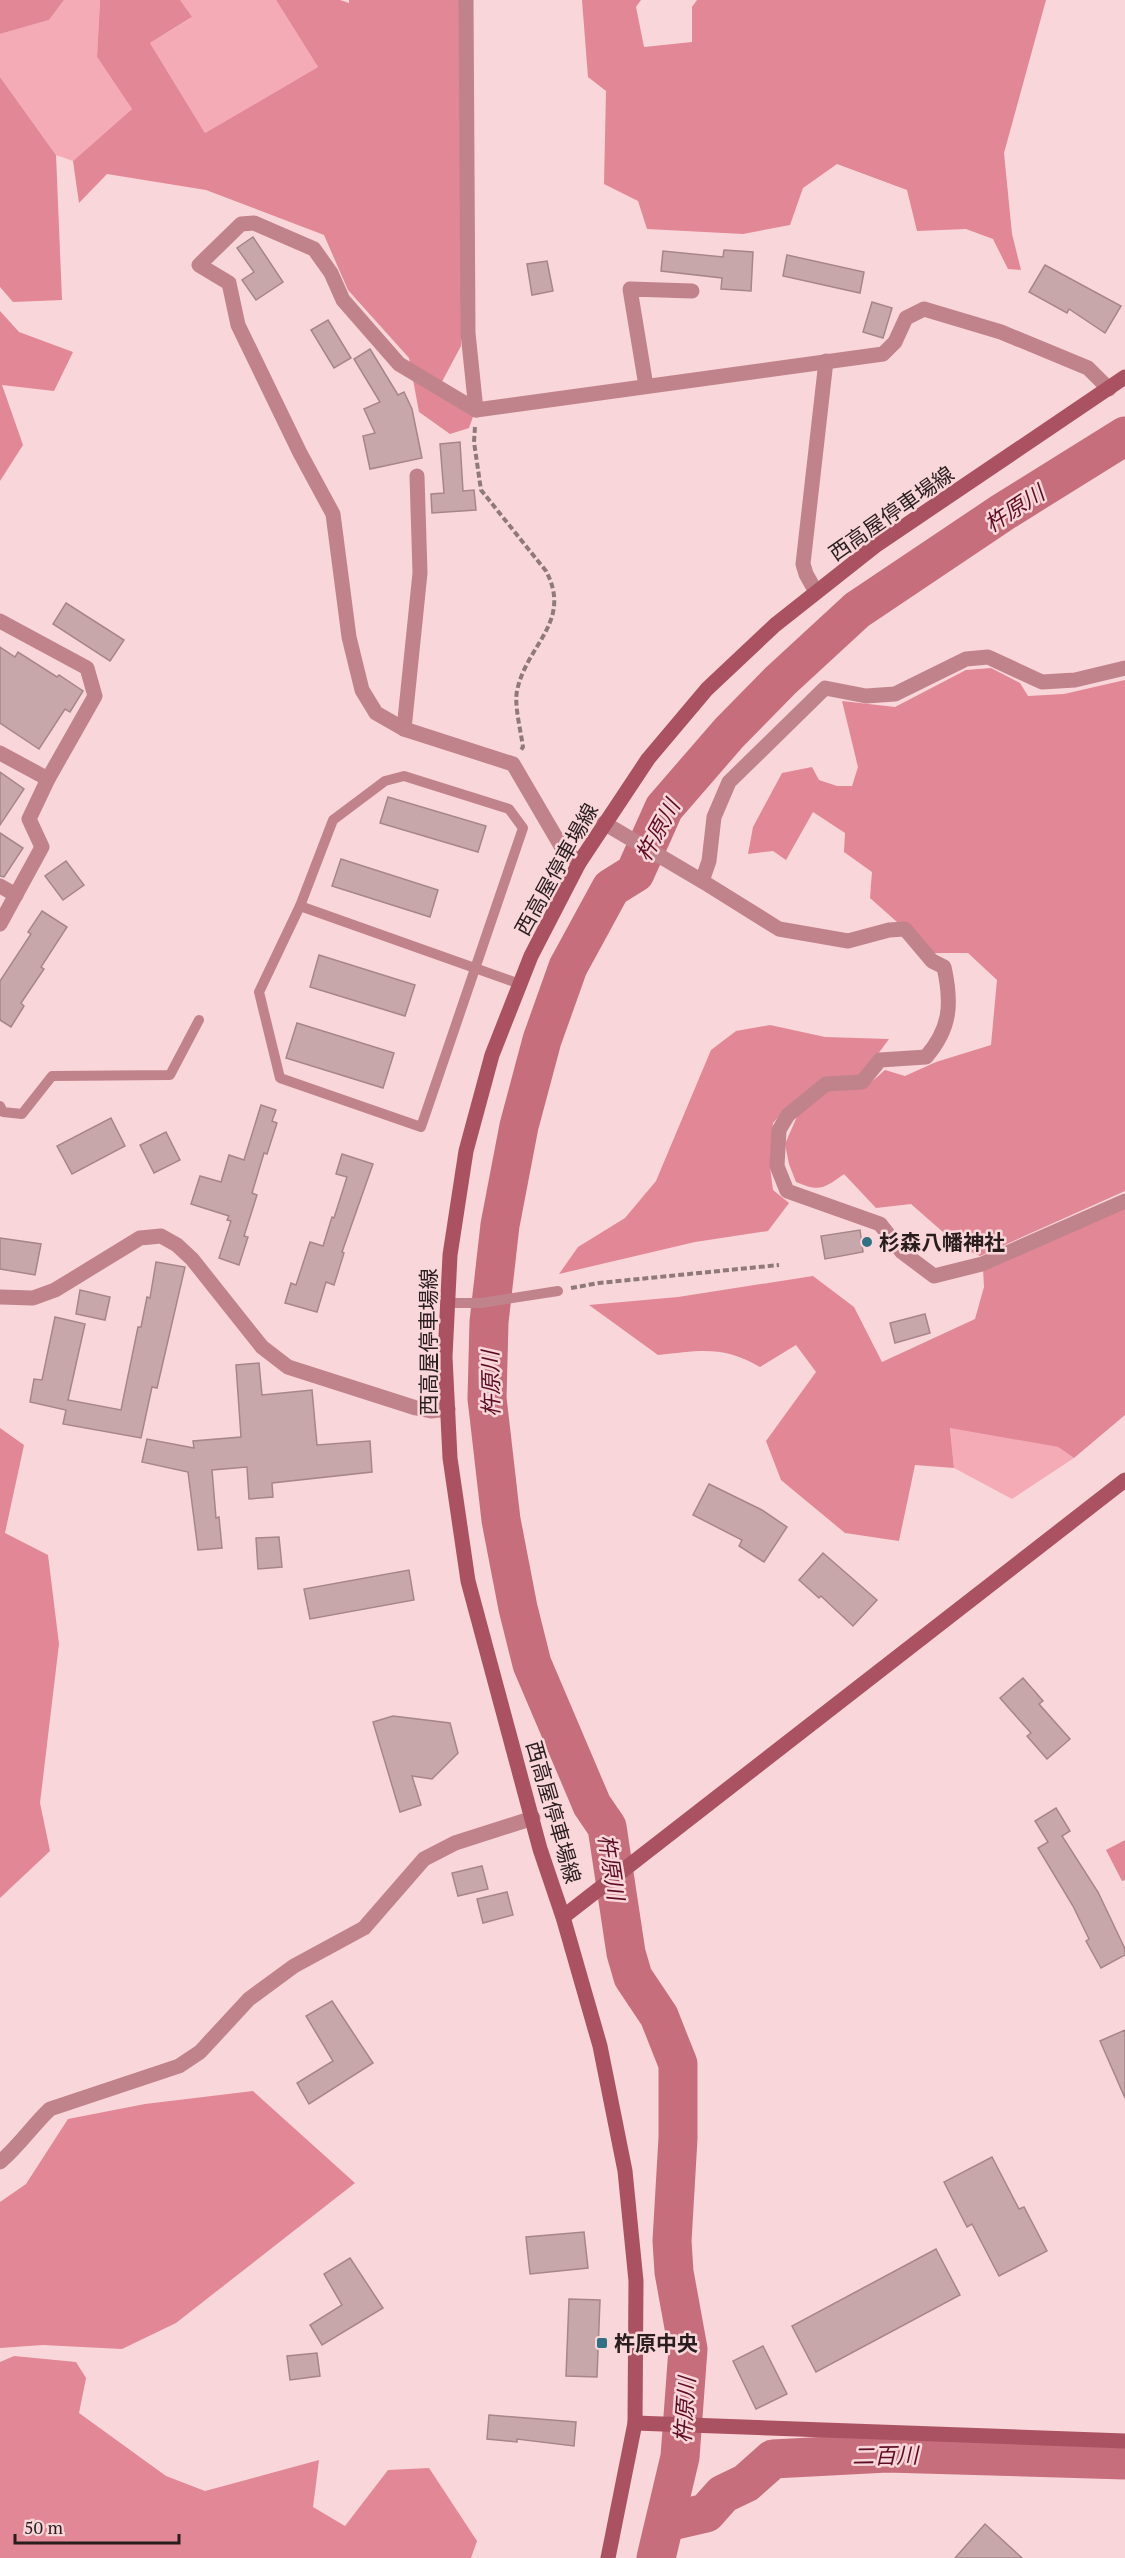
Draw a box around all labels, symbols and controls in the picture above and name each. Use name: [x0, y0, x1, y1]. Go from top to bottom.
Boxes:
street label: 西高屋停車場線: [823, 459, 959, 567]
water label: 杵原川: [978, 477, 1051, 538]
water label: 杵原川: [628, 792, 687, 866]
street label: 西高屋停車場線: [508, 798, 604, 940]
place label: 杉森八幡神社: [879, 1228, 1005, 1256]
marker: 杉森八幡神社: [860, 1235, 874, 1249]
street label: 西高屋停車場線: [414, 1269, 442, 1416]
water label: 杵原川: [475, 1349, 505, 1417]
street label: 西高屋停車場線: [520, 1737, 588, 1887]
water label: 杵原川: [593, 1832, 632, 1904]
place label: 杵原中央: [614, 2329, 698, 2357]
marker: 杵原中央: [595, 2336, 609, 2350]
water label: 杵原川: [667, 2374, 701, 2444]
water label: 二百川: [852, 2440, 920, 2470]
scale bar: [15, 2507, 178, 2545]
text: 50 m: [24, 2515, 64, 2539]

